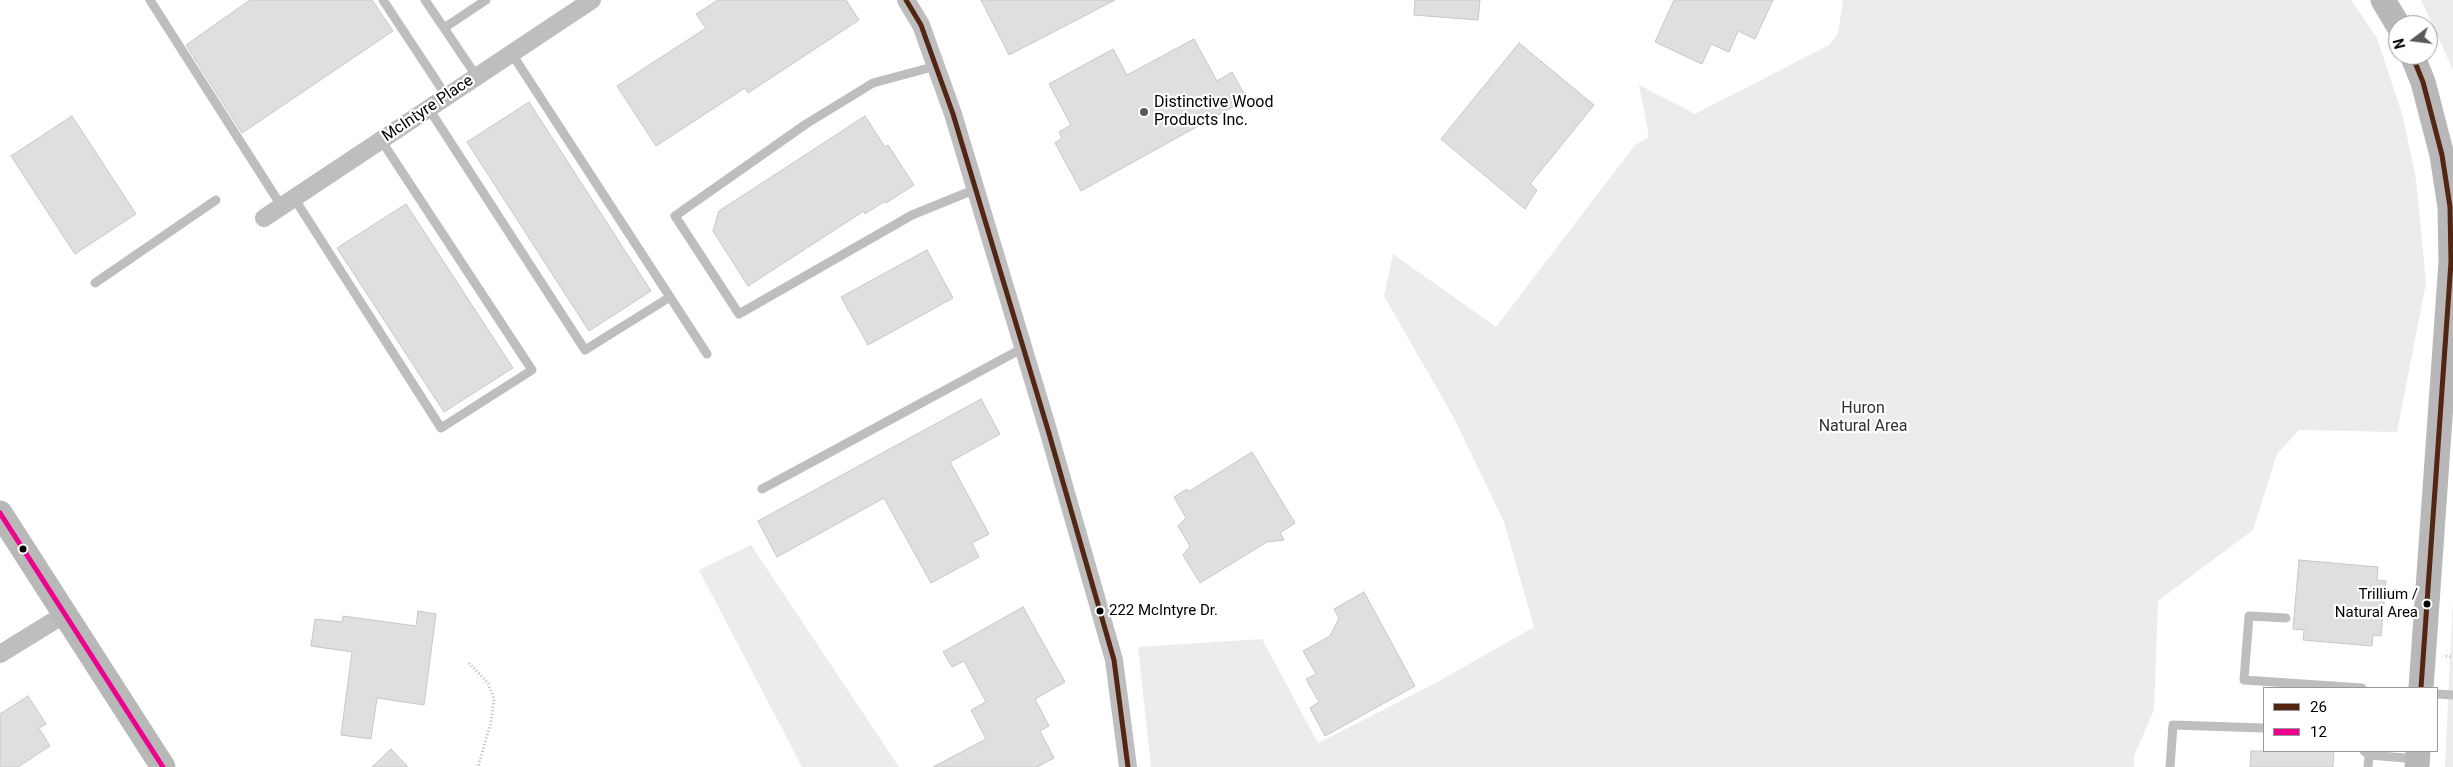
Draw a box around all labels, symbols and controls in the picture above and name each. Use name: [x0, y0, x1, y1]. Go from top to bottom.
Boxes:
north arrow: [2388, 15, 2438, 65]
text: N: [2390, 37, 2408, 50]
street label: McIntyre Place: [379, 72, 477, 146]
place label: Distinctive Wood Products Inc.: [1154, 93, 1273, 131]
marker: Distinctive Wood Products Inc.: [1138, 106, 1150, 118]
park label: Huron Natural Area: [1819, 399, 1907, 437]
unlabelled marker: [18, 544, 28, 554]
place label: Trillium / Natural Area: [2335, 586, 2418, 621]
marker: Trillium / Natural Area: [2422, 599, 2432, 609]
place label: 222 McIntyre Dr.: [1109, 602, 1218, 620]
marker: 222 McIntyre Dr.: [1095, 606, 1105, 616]
legend: [2263, 687, 2438, 752]
text: 26: [2310, 698, 2327, 716]
text: 12: [2310, 723, 2327, 741]

